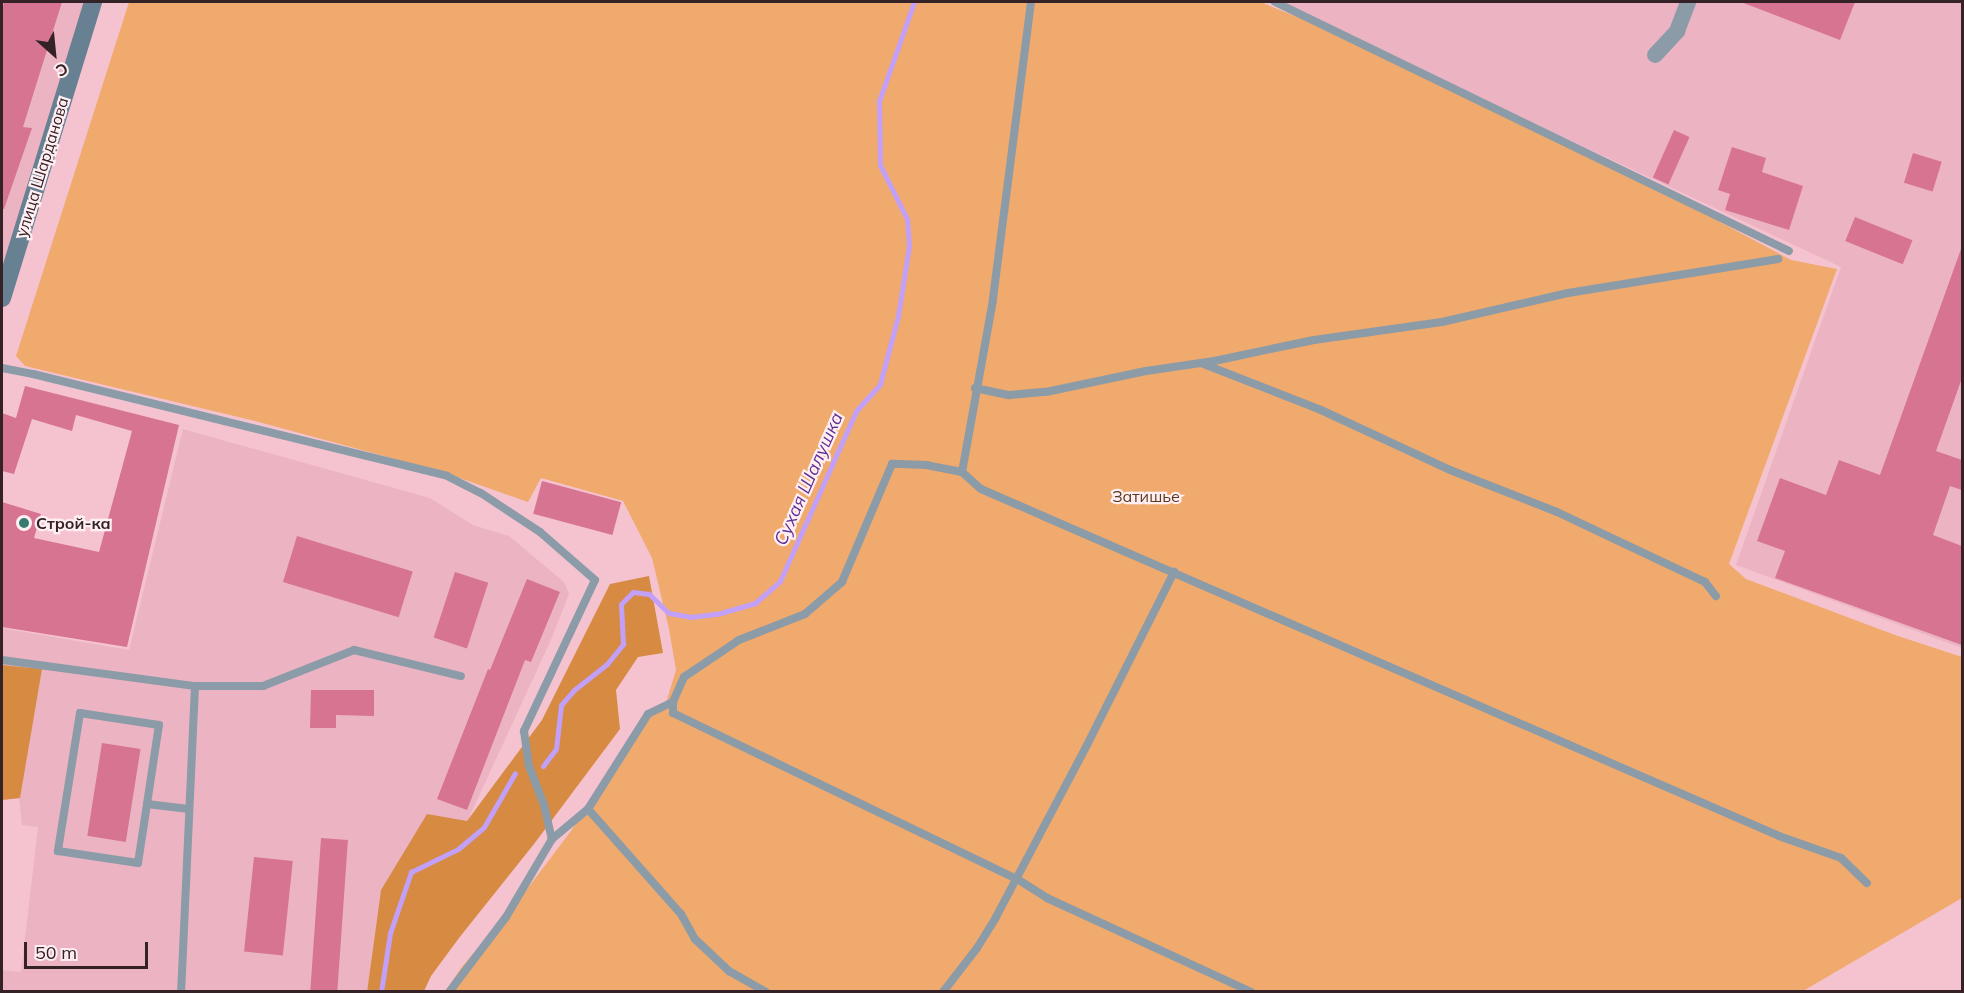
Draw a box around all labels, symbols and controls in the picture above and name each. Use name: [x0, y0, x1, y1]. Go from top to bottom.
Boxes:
north arrow: [24, 24, 84, 84]
text: С: [53, 59, 72, 81]
street label: улица Шарданова: [12, 95, 72, 239]
water label: Сухая Шалушка: [770, 409, 848, 549]
park label: Затишье: [1112, 486, 1180, 506]
place label: Строй-ка: [36, 513, 111, 533]
marker: Строй-ка: [17, 516, 31, 530]
scale bar: [27, 930, 152, 968]
text: 50 m: [35, 941, 77, 964]

